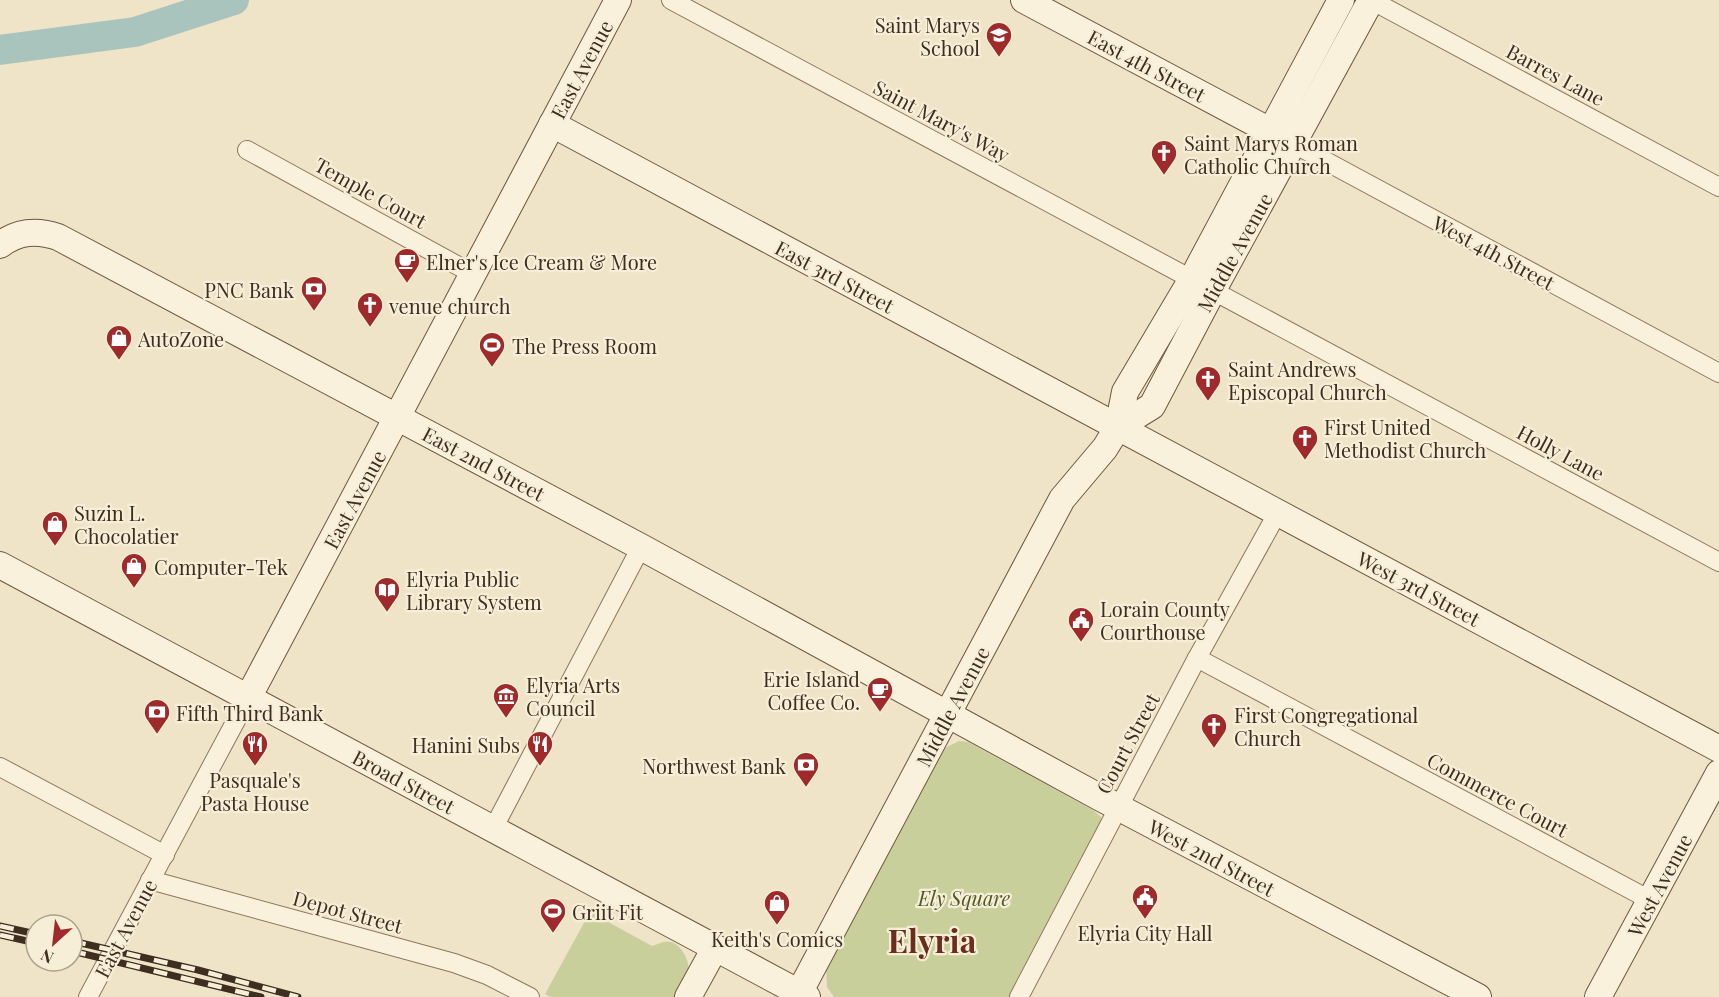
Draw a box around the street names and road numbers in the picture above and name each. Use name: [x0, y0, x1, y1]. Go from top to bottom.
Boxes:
street label: East Avenue: [544, 15, 618, 123]
street label: East 4th Street: [1083, 23, 1211, 108]
street label: Barres Lane: [1502, 37, 1610, 111]
street label: Saint Mary's Way: [869, 73, 1015, 167]
street label: Temple Court: [310, 150, 433, 234]
street label: Middle Avenue: [1190, 188, 1278, 316]
street label: West 4th Street: [1427, 208, 1561, 296]
street label: East 3rd Street: [771, 233, 900, 319]
street label: Holly Lane: [1513, 418, 1609, 486]
street label: East 2nd Street: [418, 419, 551, 507]
street label: East Avenue: [317, 445, 391, 553]
street label: West 3rd Street: [1352, 544, 1486, 632]
street label: Middle Avenue: [909, 641, 995, 771]
street label: Court Street: [1089, 687, 1165, 798]
street label: Broad Street: [348, 743, 461, 820]
street label: Commerce Court: [1423, 745, 1574, 843]
street label: West 2nd Street: [1143, 812, 1281, 902]
street label: West Avenue: [1620, 829, 1697, 942]
street label: East Avenue: [88, 874, 162, 982]
street label: Depot Street: [290, 883, 407, 939]

